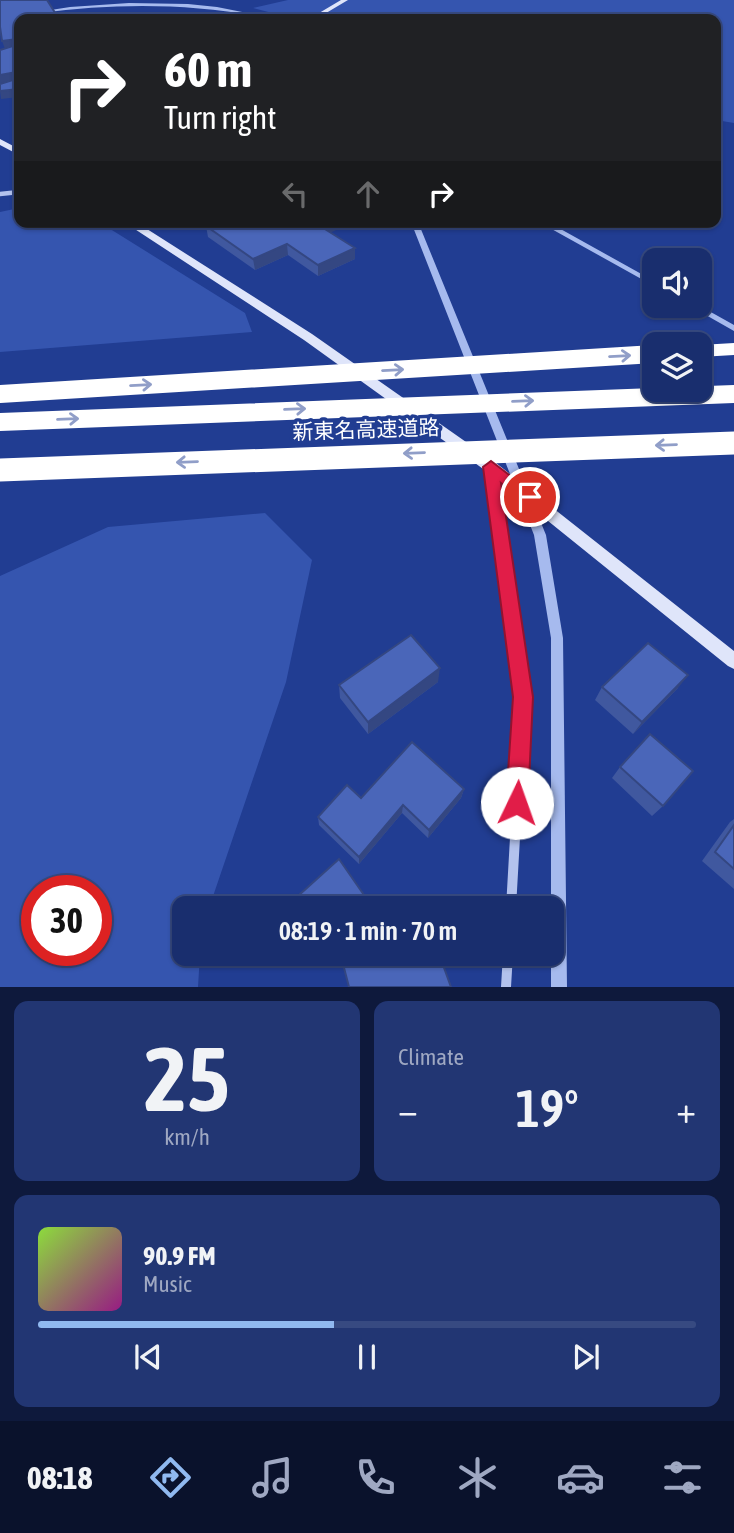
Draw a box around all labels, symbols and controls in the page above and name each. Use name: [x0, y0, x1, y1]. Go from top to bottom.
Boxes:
text: 60 m: [164, 41, 252, 97]
icon: right: [49, 42, 140, 133]
text: Turn right: [164, 99, 277, 136]
icon: left: [276, 175, 314, 213]
icon: ahead: [349, 175, 387, 213]
icon: right: [422, 175, 460, 213]
map controls: [642, 248, 712, 402]
button: sound: [642, 248, 712, 318]
button: layers: [642, 332, 712, 402]
one-way arrow: [608, 349, 631, 362]
one-way arrow: [381, 363, 404, 376]
one-way arrow: [130, 378, 152, 391]
one-way arrow: [511, 395, 534, 408]
one-way arrow: [284, 403, 307, 416]
one-way arrow: [56, 412, 79, 425]
street label: 新東名高速道路: [292, 414, 440, 444]
one-way arrow: [655, 438, 678, 452]
one-way arrow: [403, 446, 426, 460]
one-way arrow: [175, 456, 198, 469]
pin: [500, 467, 560, 527]
icon: arrive: [511, 478, 549, 516]
position arrow: [480, 766, 554, 840]
speed limit sign: 30: [21, 875, 112, 966]
text: 08:19 · 1 min · 70 m: [279, 916, 457, 946]
text: 25: [144, 1026, 230, 1130]
text: Climate: [398, 1044, 464, 1070]
text: 19°: [515, 1078, 579, 1138]
text: −: [398, 1088, 418, 1131]
text: +: [676, 1088, 696, 1131]
text: km/h: [164, 1124, 210, 1150]
text: 90.9 FM: [143, 1241, 216, 1271]
text: Music: [143, 1271, 191, 1297]
icon: previous: [129, 1338, 167, 1376]
icon: pause: [348, 1338, 386, 1376]
icon: next: [567, 1338, 605, 1376]
icon: directions: [146, 1453, 195, 1502]
icon: music: [248, 1453, 297, 1502]
icon: phone: [351, 1453, 400, 1502]
icon: climate: [453, 1453, 502, 1502]
icon: car: [556, 1453, 605, 1502]
icon: filters: [658, 1453, 707, 1502]
text: 08:18: [27, 1459, 93, 1496]

